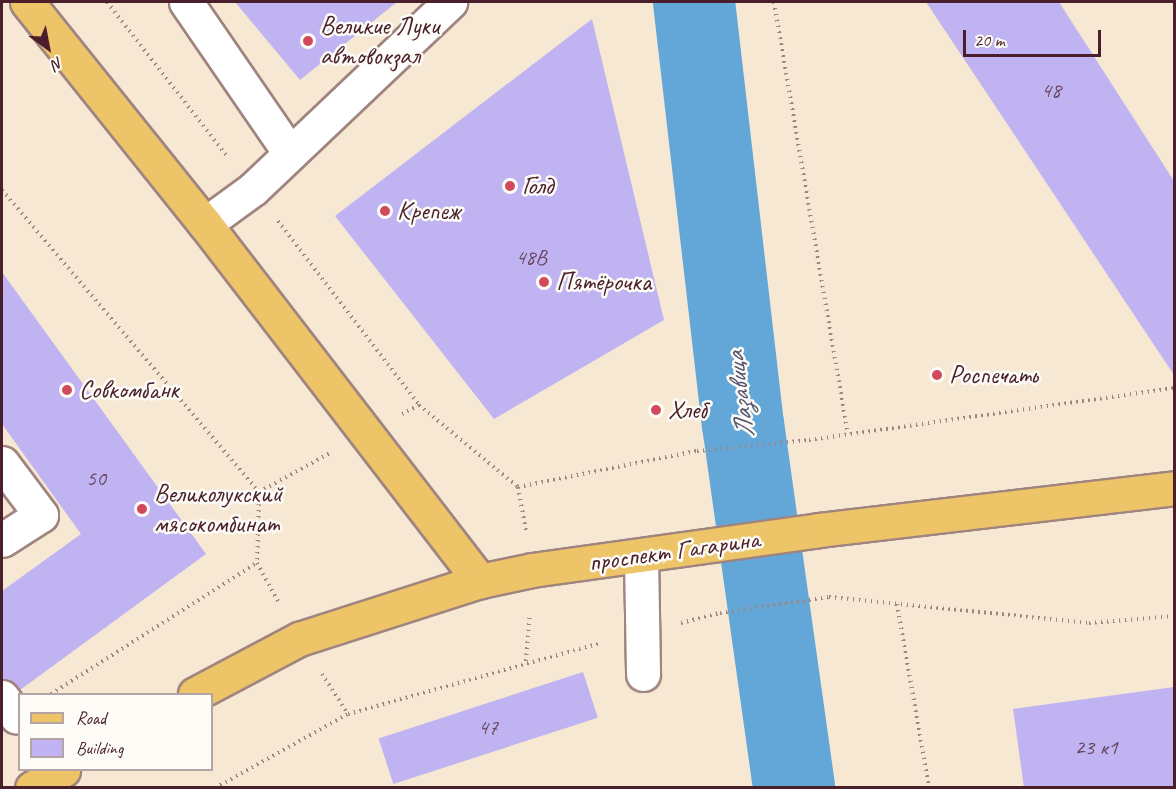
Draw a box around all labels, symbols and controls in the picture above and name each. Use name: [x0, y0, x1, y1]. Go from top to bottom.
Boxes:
place label: Великие Луки автовокзал: [320, 10, 441, 71]
north arrow: [18, 18, 78, 78]
scale bar: [966, 18, 1104, 56]
text: 20 m: [974, 29, 1005, 51]
marker: Великие Луки автовокзал: [301, 34, 315, 48]
text: N: [48, 52, 67, 74]
house number: 48: [1041, 78, 1061, 104]
place label: Голд: [522, 170, 553, 202]
marker: Голд: [503, 179, 517, 193]
place label: Крепеж: [397, 195, 459, 227]
marker: Крепеж: [378, 204, 392, 218]
house number: 48В: [515, 245, 547, 271]
place label: Пятёрочка: [556, 266, 651, 298]
marker: Пятёрочка: [537, 275, 551, 289]
water label: Лазавица: [719, 350, 761, 440]
place label: Роспечать: [949, 359, 1037, 391]
marker: Роспечать: [930, 368, 944, 382]
place label: Совкомбанк: [79, 374, 179, 406]
marker: Совкомбанк: [60, 383, 74, 397]
place label: Хлеб: [668, 394, 706, 426]
marker: Хлеб: [649, 403, 663, 417]
house number: 50: [86, 466, 106, 492]
place label: Великолукский мясокомбинат: [154, 478, 282, 540]
marker: Великолукский мясокомбинат: [135, 502, 149, 516]
street label: проспект Гагарина: [591, 524, 757, 578]
legend: [18, 693, 213, 771]
text: Road: [76, 707, 106, 729]
house number: 47: [478, 715, 498, 741]
house number: 23 к1: [1074, 735, 1118, 761]
text: Building: [76, 737, 123, 759]

